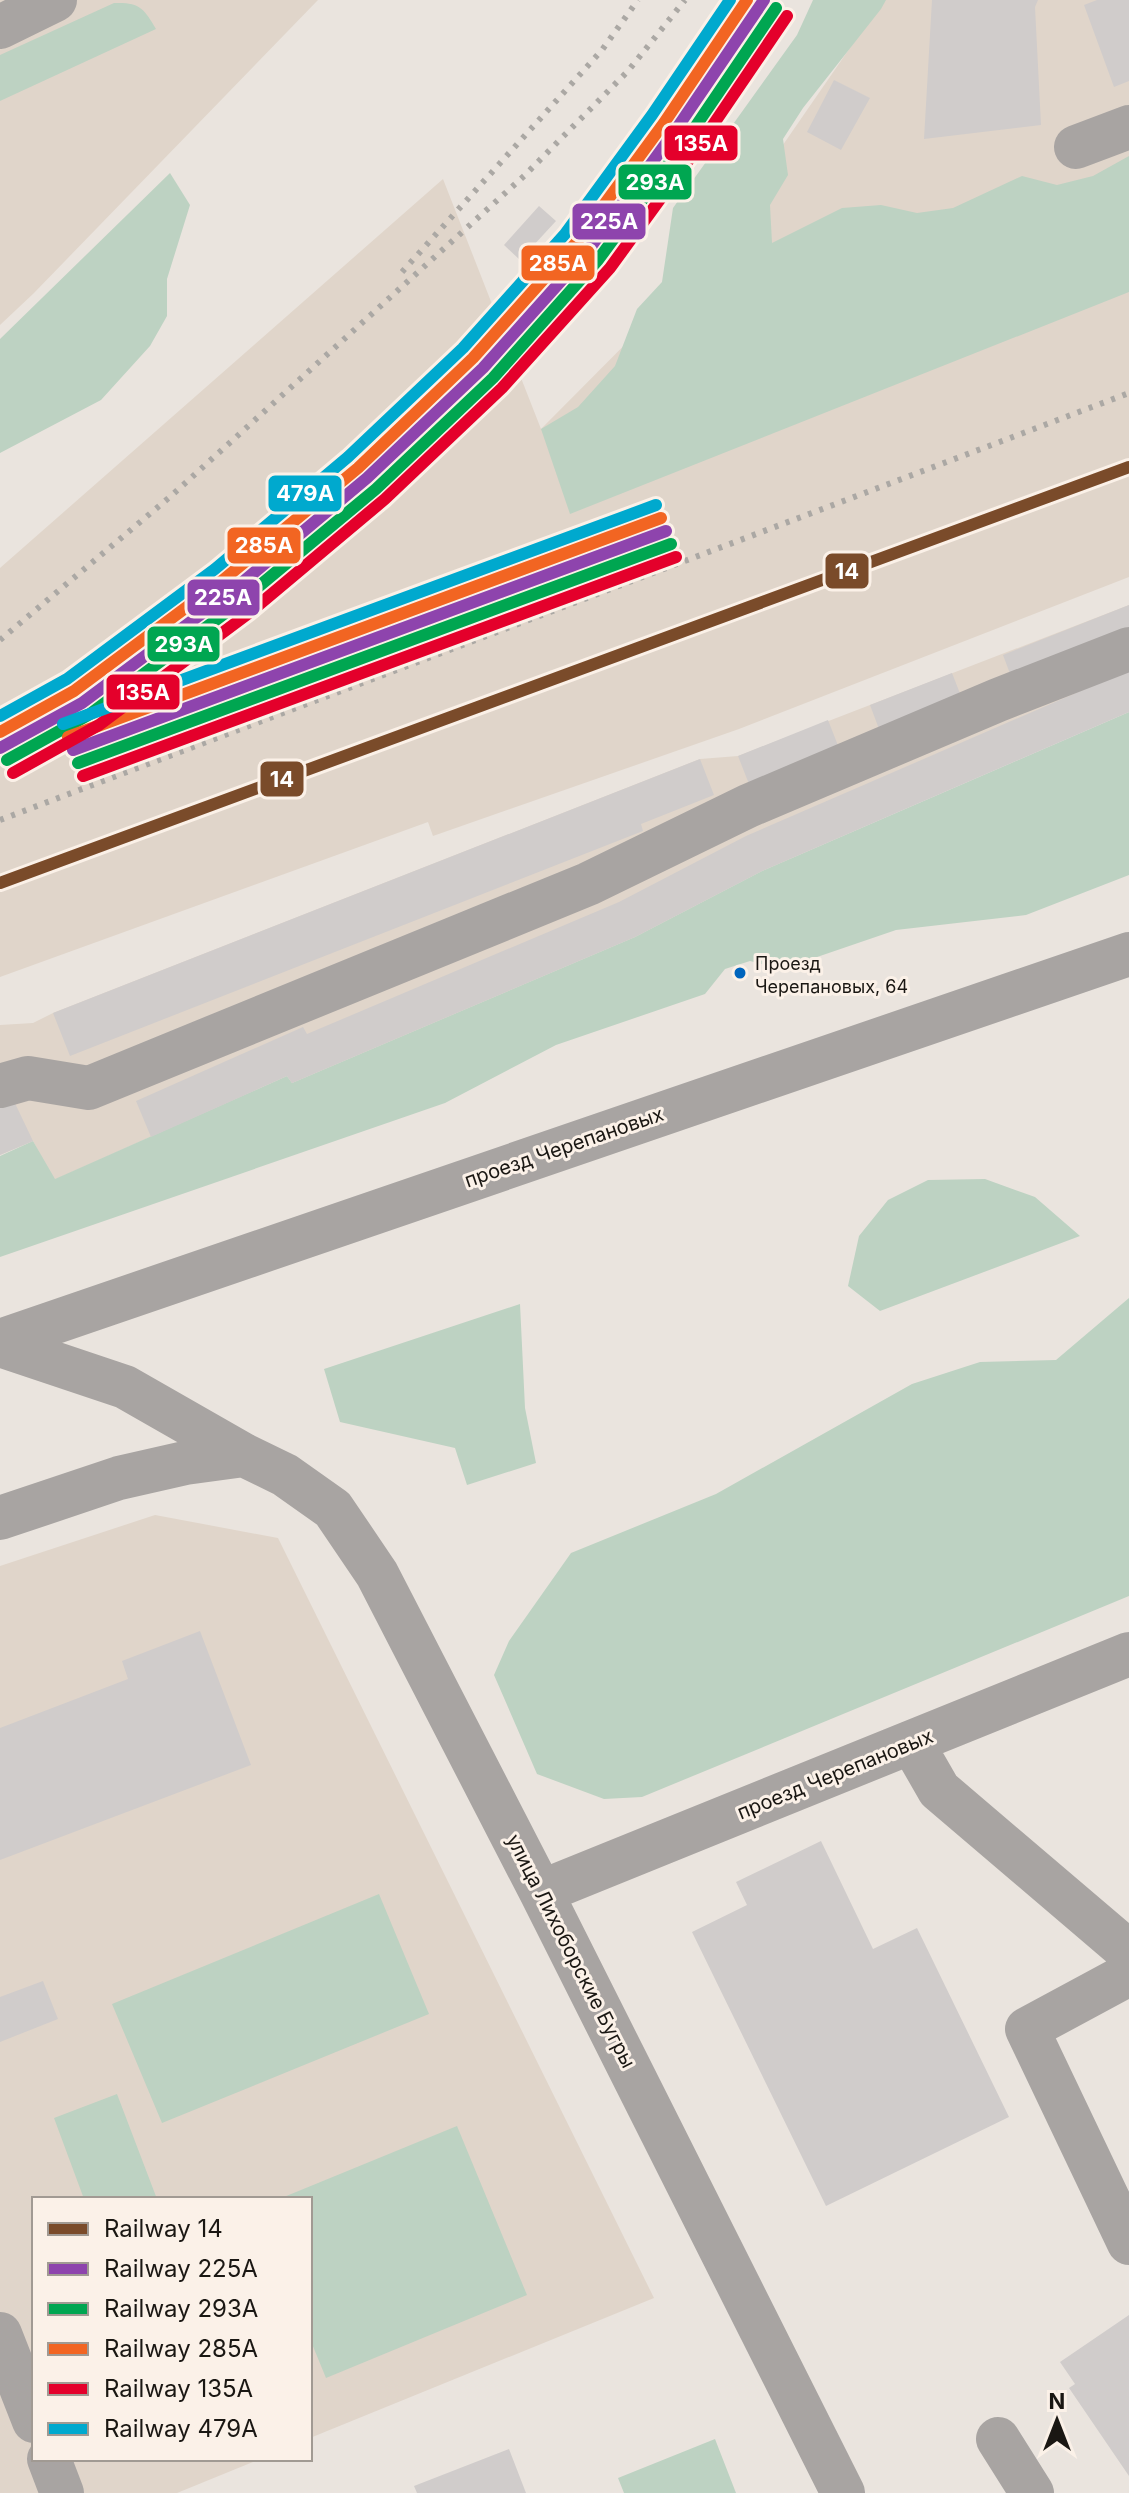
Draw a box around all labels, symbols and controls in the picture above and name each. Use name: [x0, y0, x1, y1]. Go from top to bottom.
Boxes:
line badge: 135А: [663, 124, 739, 162]
text: 135А: [674, 130, 728, 156]
line badge: 293А: [617, 163, 693, 201]
text: 293А: [626, 169, 684, 195]
line badge: 225А: [571, 202, 647, 241]
text: 225А: [580, 208, 638, 234]
line badge: 285А: [520, 244, 596, 282]
text: 285А: [529, 250, 587, 276]
line badge: 479А: [267, 474, 343, 513]
text: 479А: [276, 480, 334, 506]
line badge: 285А: [226, 526, 302, 565]
text: 285А: [235, 532, 293, 558]
line badge: 14: [824, 552, 870, 590]
text: 14: [835, 558, 859, 584]
line badge: 225А: [186, 578, 261, 617]
text: 225А: [194, 584, 252, 610]
line badge: 293А: [146, 625, 221, 663]
text: 293А: [155, 631, 213, 657]
line badge: 135А: [105, 673, 181, 711]
text: 135А: [116, 679, 170, 705]
line badge: 14: [259, 760, 305, 798]
text: 14: [270, 766, 294, 792]
place label: Проезд Черепановых, 64: [755, 953, 908, 997]
marker: Проезд Черепановых, 64: [732, 965, 748, 981]
street label: проезд Черепановых: [461, 1102, 667, 1192]
street label: проезд Черепановых: [734, 1724, 936, 1824]
street label: улица Лихоборские Бугры: [501, 1830, 641, 2072]
legend: [32, 2197, 312, 2461]
text: Railway 14: [104, 2214, 223, 2243]
text: Railway 225А: [104, 2254, 258, 2283]
text: Railway 293А: [104, 2294, 258, 2323]
text: Railway 285А: [104, 2334, 258, 2363]
text: Railway 135А: [104, 2374, 253, 2403]
north arrow: [1017, 2381, 1097, 2461]
text: N: [1049, 2388, 1065, 2414]
text: Railway 479А: [104, 2414, 258, 2443]

